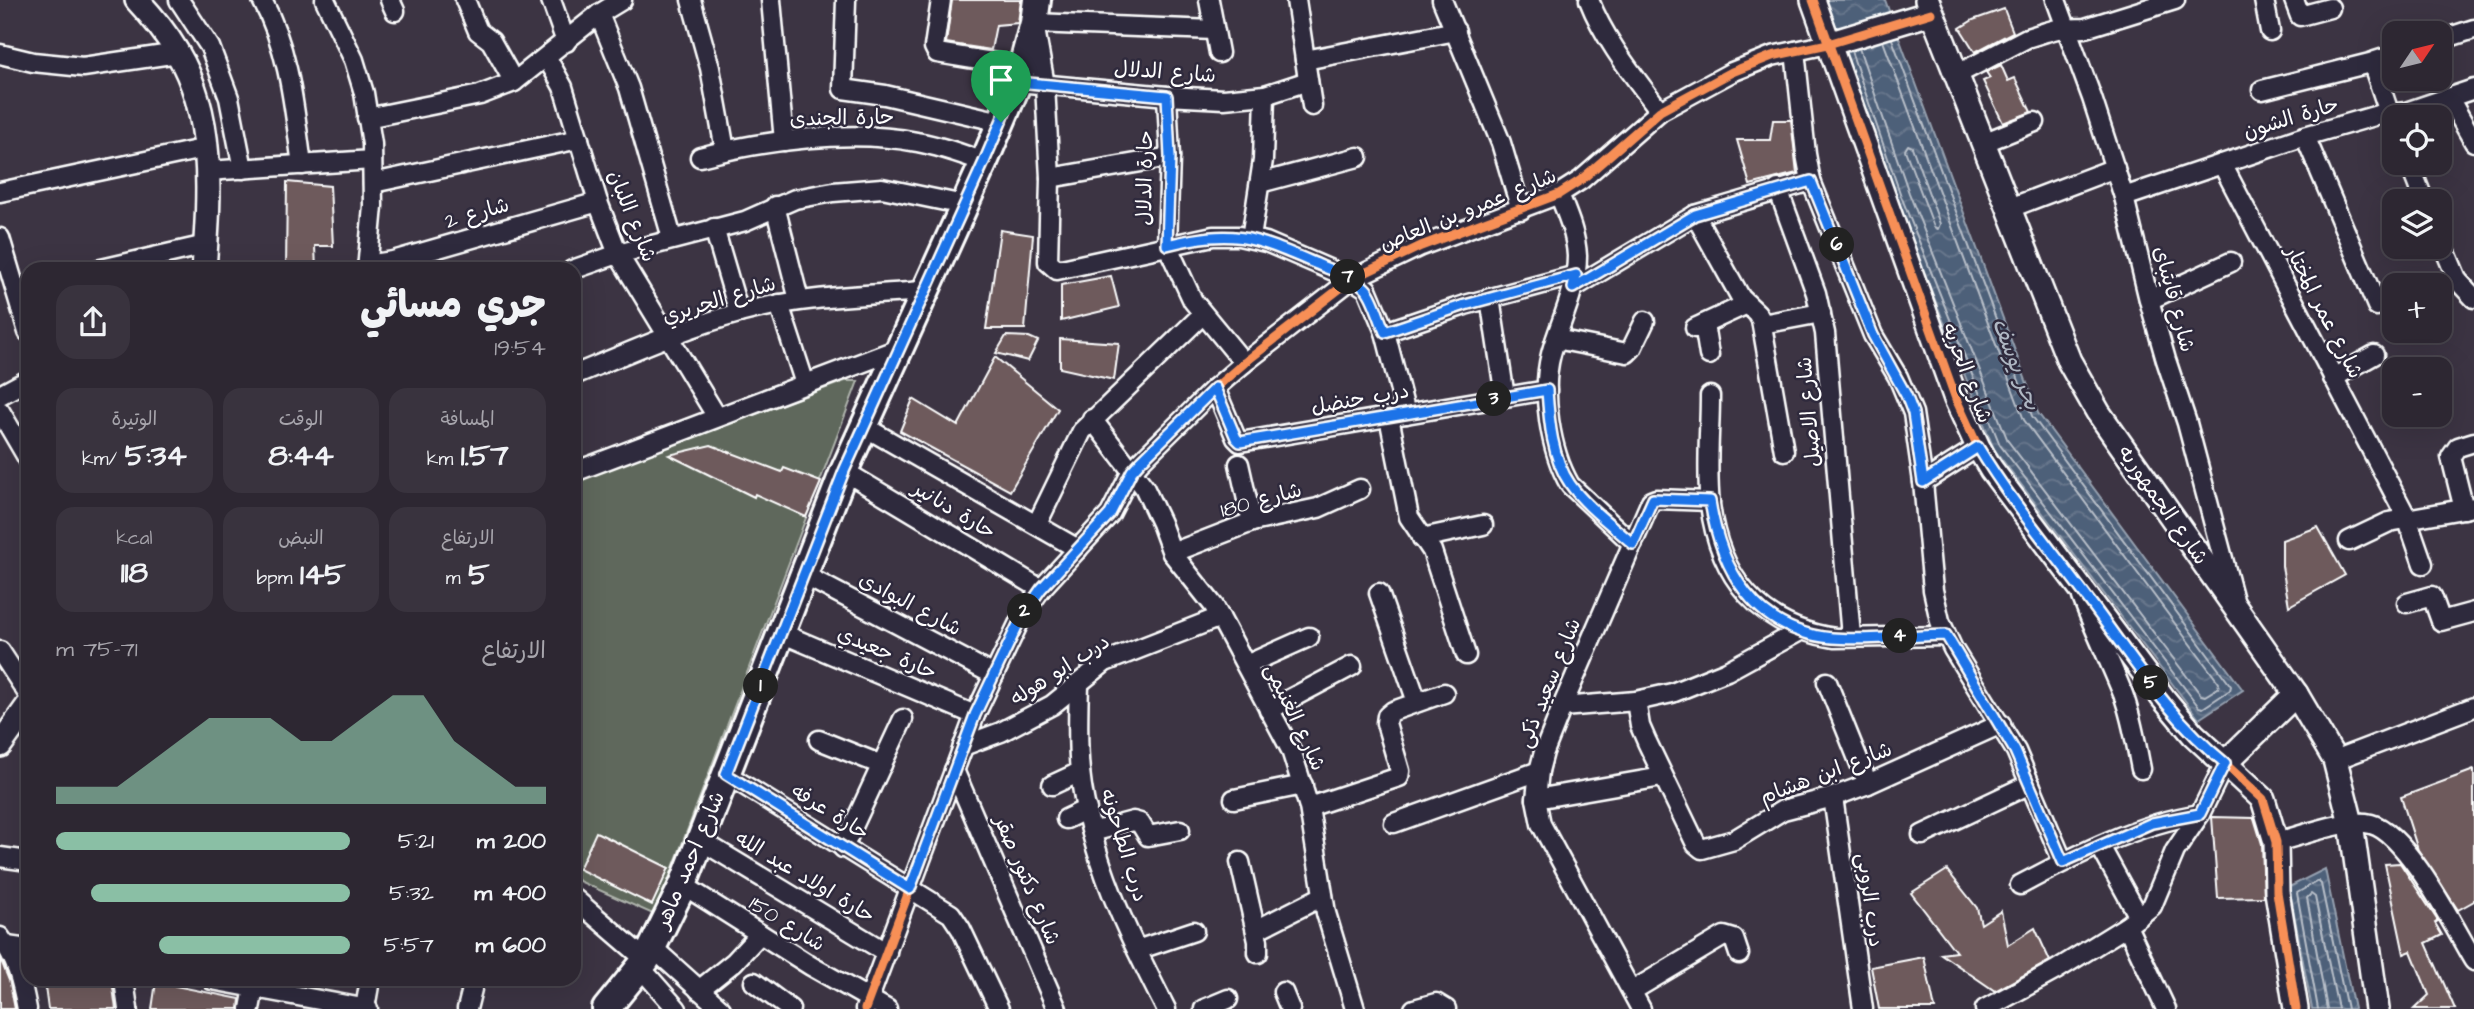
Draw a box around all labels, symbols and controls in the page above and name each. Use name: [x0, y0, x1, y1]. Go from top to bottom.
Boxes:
north arrow: [2382, 21, 2452, 91]
map controls: [2382, 21, 2452, 427]
pin: [971, 50, 1031, 122]
street label: شارع الدلال: [1113, 54, 1217, 90]
icon: arrive: [982, 61, 1020, 99]
street label: حارة الشون: [2240, 90, 2342, 146]
street label: حارة الجندى: [789, 103, 895, 133]
button: locate: [2382, 105, 2452, 175]
street label: حارة الدلال: [1130, 130, 1160, 226]
street label: شارع عمرو بن العاص: [1375, 161, 1561, 259]
street label: شارع اللبان: [600, 166, 664, 266]
button: layers: [2382, 189, 2452, 259]
street label: شارع 2: [441, 190, 513, 236]
pin: 6: [1820, 228, 1854, 262]
text: 6: [1831, 231, 1842, 258]
street label: شارع عمر المختار: [2277, 239, 2370, 384]
street label: شارع قايتباى: [2146, 243, 2202, 355]
pin: 7: [1330, 260, 1366, 294]
text: 7: [1342, 263, 1353, 290]
street label: شارع الحريري: [659, 269, 779, 331]
button: +: [2382, 273, 2452, 343]
text: جري مسائي: [360, 280, 546, 332]
button: share: [56, 285, 130, 359]
water label: بحر يوسف: [1984, 313, 2049, 416]
street label: شارع الحريه: [1935, 319, 1999, 427]
text: 19:54: [494, 332, 546, 364]
street label: شارع الاصيل: [1790, 356, 1828, 468]
button: −: [2382, 357, 2452, 427]
street label: درب حنضل: [1309, 376, 1411, 422]
pin: 3: [1476, 382, 1512, 416]
text: 3: [1489, 385, 1498, 412]
text: الوتيرة: [111, 406, 157, 433]
text: الوقت: [279, 406, 323, 433]
text: المسافة: [441, 406, 495, 433]
text: 5:34: [125, 435, 187, 477]
text: 8:44: [268, 435, 334, 477]
text: 1.57: [461, 435, 509, 477]
street label: شارع الجمهوريه: [2111, 439, 2215, 571]
text: /km: [82, 446, 125, 473]
text: km: [427, 446, 461, 473]
street label: حارة دنانير: [905, 473, 1001, 546]
street label: شارع 180: [1217, 475, 1305, 525]
text: kcal: [116, 525, 153, 552]
text: النبض: [278, 525, 324, 552]
text: الارتفاع: [441, 525, 494, 552]
text: 118: [121, 552, 148, 594]
text: 145: [300, 554, 346, 596]
text: 5: [468, 554, 490, 596]
text: bpm: [256, 565, 300, 592]
text: m: [446, 565, 468, 592]
street label: شارع البوادى: [854, 565, 966, 643]
pin: 2: [1007, 594, 1042, 628]
text: 2: [1019, 597, 1030, 624]
street label: شارع سعيد ذكى: [1510, 614, 1588, 752]
pin: 4: [1882, 618, 1918, 654]
street label: حارة جعيدي: [833, 619, 941, 687]
text: 4: [1893, 622, 1906, 649]
street label: درب ابو هوله: [1005, 627, 1115, 713]
text: 71–75 m: [56, 633, 138, 665]
text: الارتفاع: [482, 635, 546, 667]
street label: شارع الغنيمى: [1257, 658, 1333, 776]
pin: 5: [2134, 666, 2168, 700]
pin: 1: [744, 668, 778, 704]
text: 5: [2144, 669, 2157, 696]
text: 1: [759, 672, 762, 699]
street label: شارع ابن هشام: [1756, 735, 1897, 812]
street label: حارة عرفه: [785, 777, 875, 847]
street label: درب الطاحونه: [1093, 785, 1155, 905]
street label: شارع احمد ماهر: [647, 787, 732, 935]
street label: شارع دكتور صقر: [986, 809, 1067, 949]
street label: حارة اولاد عبد الله: [730, 824, 880, 930]
text: 5:21: [398, 825, 434, 857]
text: 200 m: [477, 825, 546, 857]
street label: درب الروبى: [1849, 851, 1891, 949]
text: 5:32: [389, 877, 434, 909]
text: 400 m: [474, 877, 546, 909]
street label: شارع 150: [743, 889, 831, 959]
text: 5:57: [383, 929, 434, 961]
text: 600 m: [475, 929, 546, 961]

